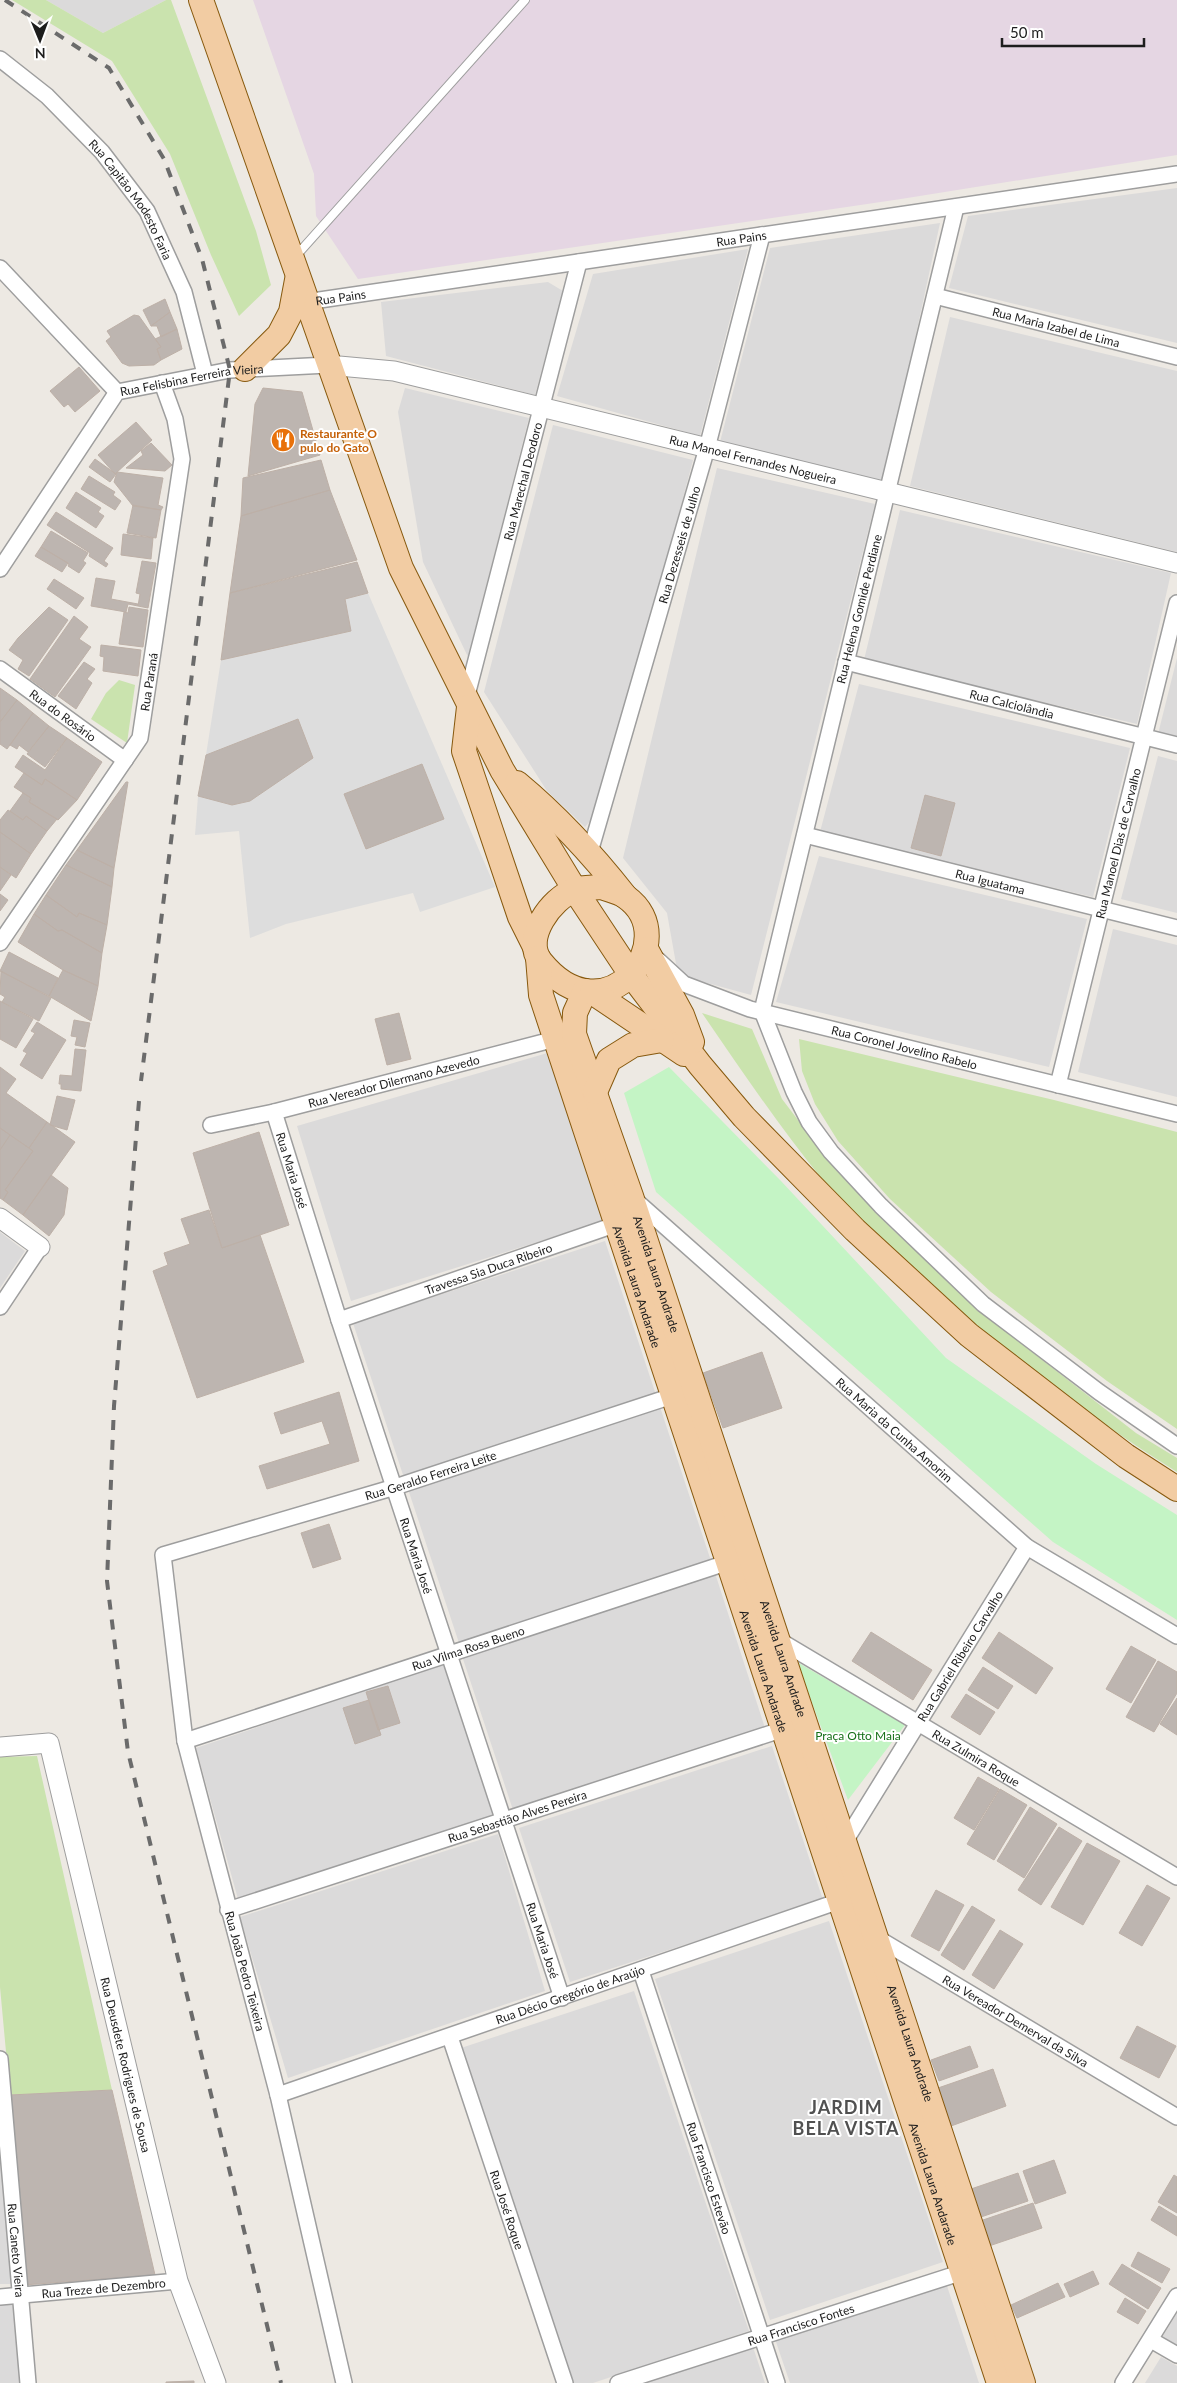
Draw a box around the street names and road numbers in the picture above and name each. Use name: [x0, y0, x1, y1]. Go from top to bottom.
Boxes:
street label: Rua Capitão Modesto Faria: [86, 136, 176, 262]
street label: Rua Pains: [715, 227, 768, 249]
street label: Rua Pains: [314, 286, 367, 308]
street label: Rua Maria Izabel de Lima: [991, 303, 1122, 350]
street label: Rua Felisbina Ferreira Vieira: [118, 361, 264, 399]
street label: Rua Marechal Deodoro: [500, 420, 545, 542]
street label: Rua Manoel Fernandes Nogueira: [668, 431, 838, 487]
street label: Rua Dezesseis de Julho: [655, 484, 703, 605]
street label: Rua Helena Gomide Perdiane: [833, 533, 885, 685]
street label: Rua Paraná: [137, 652, 160, 712]
street label: Rua do Rosário: [27, 686, 100, 744]
street label: Rua Calciolândia: [968, 686, 1056, 721]
street label: Rua Manoel Dias de Carvalho: [1092, 766, 1144, 920]
street label: Rua Iguatama: [954, 865, 1027, 897]
street label: Rua Coronel Jovelino Rabelo: [830, 1022, 979, 1072]
street label: Rua Vereador Dilermano Azevedo: [306, 1051, 481, 1110]
street label: Rua Maria José: [273, 1130, 311, 1210]
street label: Avenida Laura Andrade: [630, 1214, 683, 1334]
street label: Avenida Laura Andarade: [610, 1223, 664, 1350]
street label: Travessa Sia Duca Ribeiro: [423, 1239, 554, 1297]
street label: Rua Maria da Cunha Amorim: [833, 1374, 956, 1485]
street label: Rua Geraldo Ferreira Leite: [363, 1447, 498, 1503]
street label: Rua Maria José: [397, 1516, 436, 1596]
street label: Rua Gabriel Ribeiro Carvalho: [914, 1588, 1006, 1724]
street label: Avenida Laura Andrade: [757, 1598, 810, 1719]
street label: Avenida Laura Andarade: [737, 1608, 791, 1734]
street label: Rua Vilma Rosa Bueno: [410, 1622, 527, 1673]
street label: Rua Zulmira Roque: [930, 1726, 1023, 1789]
street label: Rua Sebastião Alves Pereira: [446, 1786, 588, 1845]
street label: Rua Maria José: [524, 1900, 563, 1980]
street label: Rua João Pedro Teixeira: [222, 1909, 268, 2033]
street label: Rua Décio Gregório de Araújo: [494, 1961, 647, 2027]
street label: Rua Vereador Demerval da Silva: [940, 1971, 1091, 2070]
street label: Rua Deusdete Rodrigues de Sousa: [98, 1975, 154, 2154]
street label: Avenida Laura Andrade: [884, 1983, 937, 2103]
street label: Rua Francisco Estevão: [684, 2120, 735, 2236]
street label: Avenida Laura Andarade: [906, 2121, 960, 2247]
street label: Rua José Roque: [487, 2168, 528, 2251]
street label: Rua Caneto Vieira: [5, 2203, 28, 2298]
street label: Rua Treze de Dezembro: [41, 2275, 166, 2301]
street label: Rua Francisco Fontes: [746, 2300, 856, 2348]

